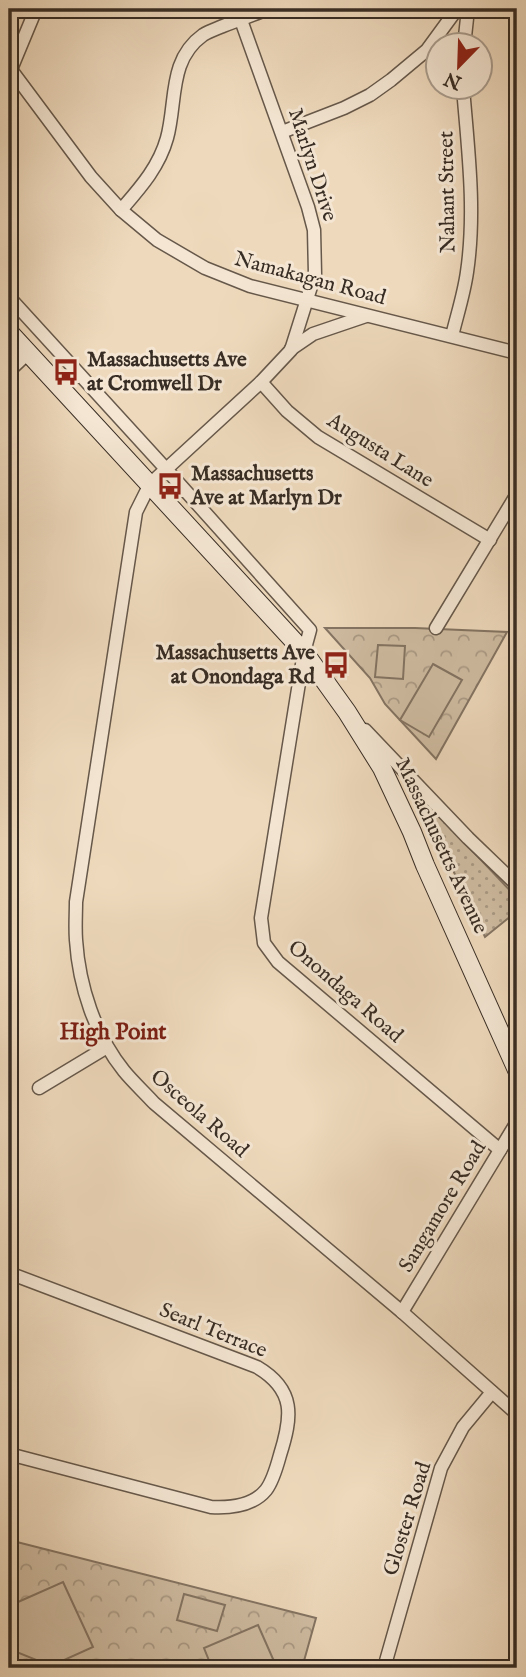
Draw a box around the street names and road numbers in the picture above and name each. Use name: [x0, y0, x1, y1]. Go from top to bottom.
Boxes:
street label: Marlyn Drive: [281, 105, 343, 225]
street label: Nahant Street: [433, 131, 463, 253]
street label: Namakagan Road: [231, 246, 390, 312]
street label: Augusta Lane: [321, 407, 439, 495]
street label: Massachusetts Avenue: [388, 754, 494, 939]
street label: Onondaga Road: [282, 935, 409, 1050]
street label: Osceola Road: [144, 1064, 254, 1165]
street label: Sangamore Road: [393, 1136, 493, 1278]
street label: Searl Terrace: [155, 1297, 271, 1365]
street label: Gloster Road: [378, 1458, 438, 1579]

